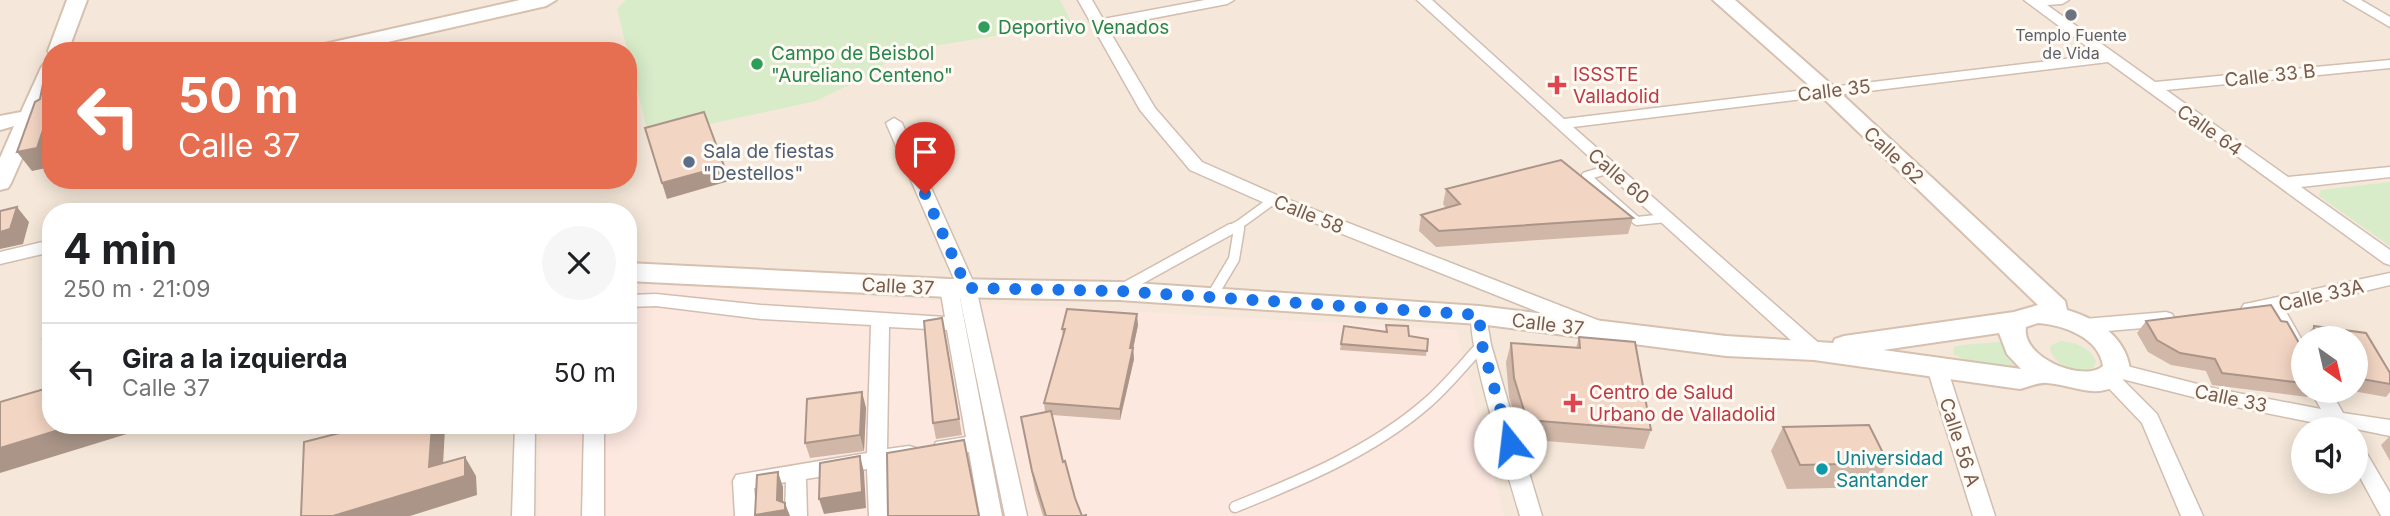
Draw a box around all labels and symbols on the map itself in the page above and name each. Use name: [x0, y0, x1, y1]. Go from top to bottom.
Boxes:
marker: Templo Fuente de Vida: [2063, 7, 2079, 23]
place label: Deportivo Venados: [998, 16, 1169, 39]
marker: Deportivo Venados: [976, 19, 992, 35]
place label: Templo Fuente de Vida: [2015, 25, 2127, 63]
place label: Campo de Beisbol "Aureliano Centeno": [771, 42, 953, 87]
marker: Campo de Beisbol "Aureliano Centeno": [749, 56, 765, 72]
street label: Calle 33 B: [2223, 59, 2317, 92]
place label: ISSSTE Valladolid: [1573, 63, 1660, 108]
marker: ISSSTE Valladolid: [1547, 75, 1567, 95]
street label: Calle 35: [1796, 75, 1872, 106]
street label: Calle 64: [2173, 100, 2247, 161]
pin: [895, 122, 955, 194]
street label: Calle 62: [1859, 122, 1928, 189]
place label: Sala de fiestas "Destellos": [703, 140, 834, 185]
street label: Calle 60: [1583, 143, 1654, 209]
marker: Sala de fiestas "Destellos": [681, 154, 697, 170]
street label: Calle 58: [1270, 190, 1347, 239]
street label: Calle 37: [861, 273, 935, 300]
street label: Calle 33A: [2276, 275, 2366, 316]
street label: Calle 37: [1510, 309, 1585, 340]
north arrow: [2291, 326, 2368, 402]
street label: Calle 33: [2192, 380, 2269, 417]
place label: Centro de Salud Urbano de Valladolid: [1589, 381, 1776, 426]
marker: Centro de Salud Urbano de Valladolid: [1563, 393, 1583, 413]
street label: Calle 56 A: [1934, 395, 1985, 489]
position arrow: [1473, 406, 1547, 480]
place label: Universidad Santander: [1836, 447, 1943, 492]
marker: Universidad Santander: [1814, 461, 1830, 477]

